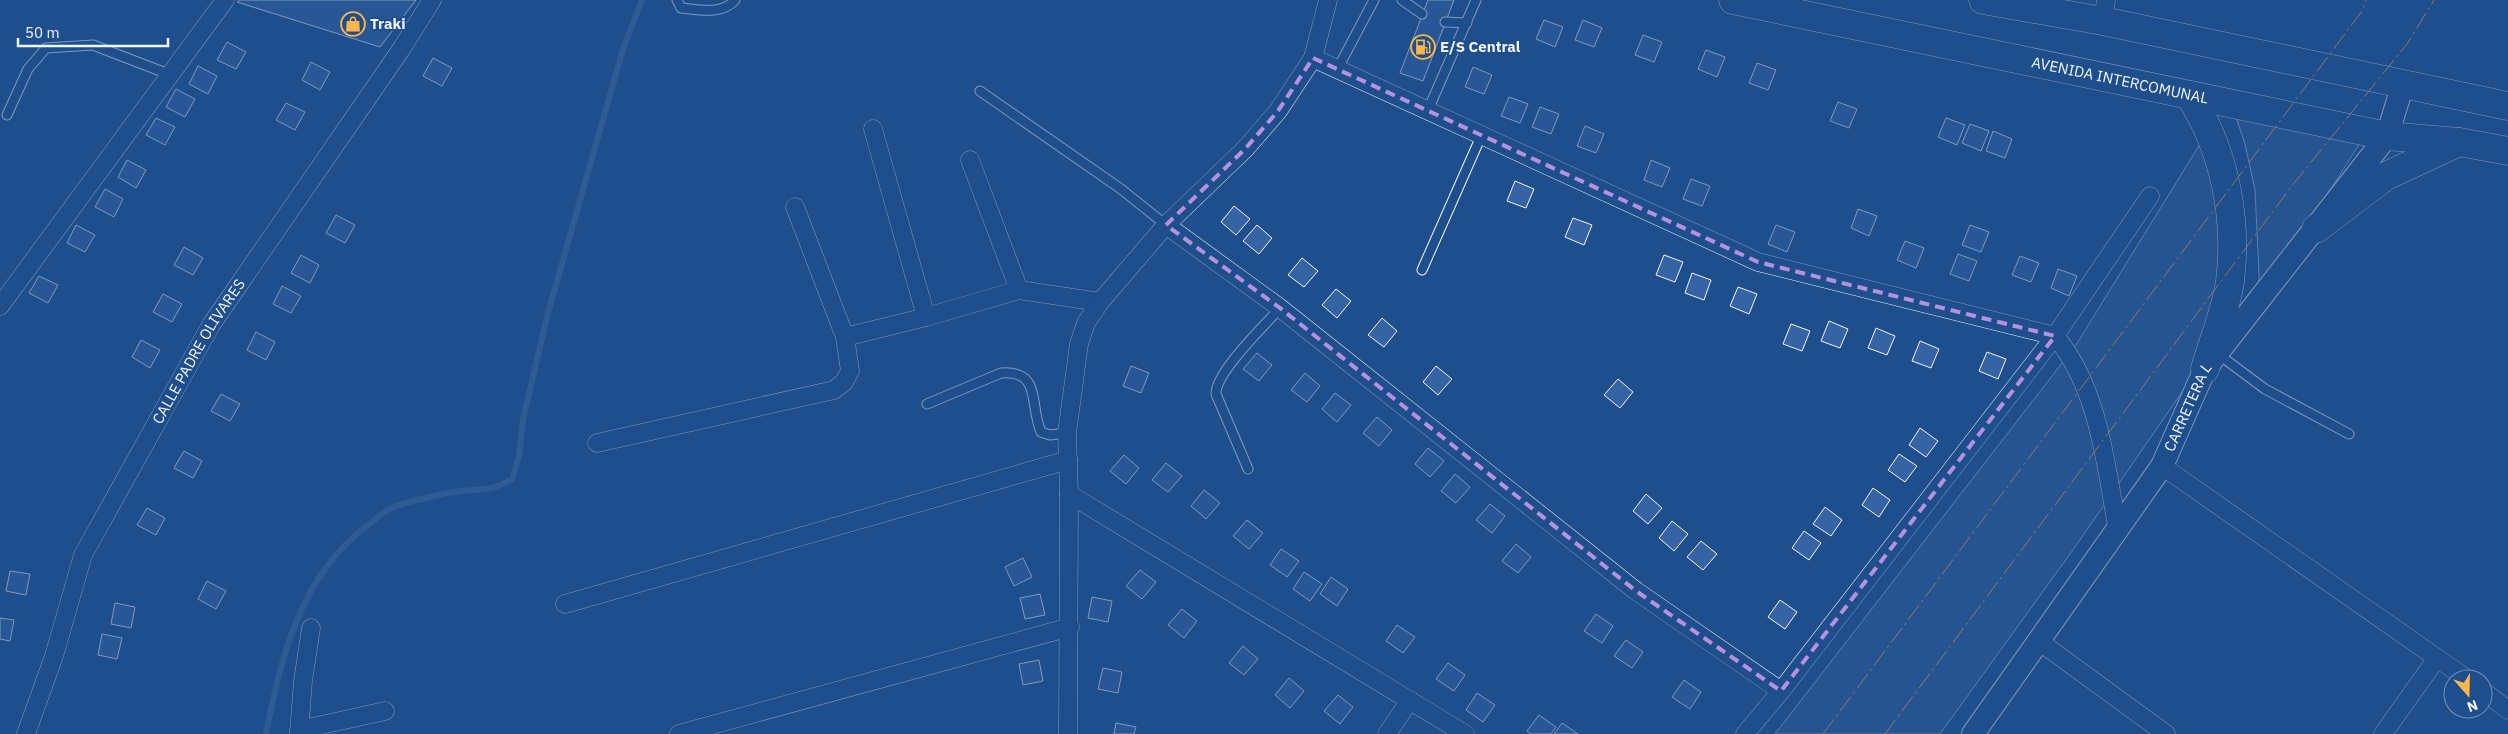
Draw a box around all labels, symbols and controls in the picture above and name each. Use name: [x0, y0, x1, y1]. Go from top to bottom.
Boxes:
shop icon: Traki: [340, 11, 366, 37]
place label: Traki: [370, 14, 405, 33]
scale bar: [18, 15, 168, 47]
text: 50 m: [25, 23, 60, 42]
fuel station icon: E/S Central: [1410, 34, 1436, 60]
place label: E/S Central: [1440, 37, 1521, 56]
street label: AVENIDA INTERCOMUNAL: [2030, 52, 2210, 108]
street label: CALLE PADRE OLIVARES: [148, 275, 249, 427]
street label: CARRETERA L: [2160, 358, 2216, 454]
north arrow: [2443, 669, 2493, 719]
text: N: [2465, 696, 2480, 716]

